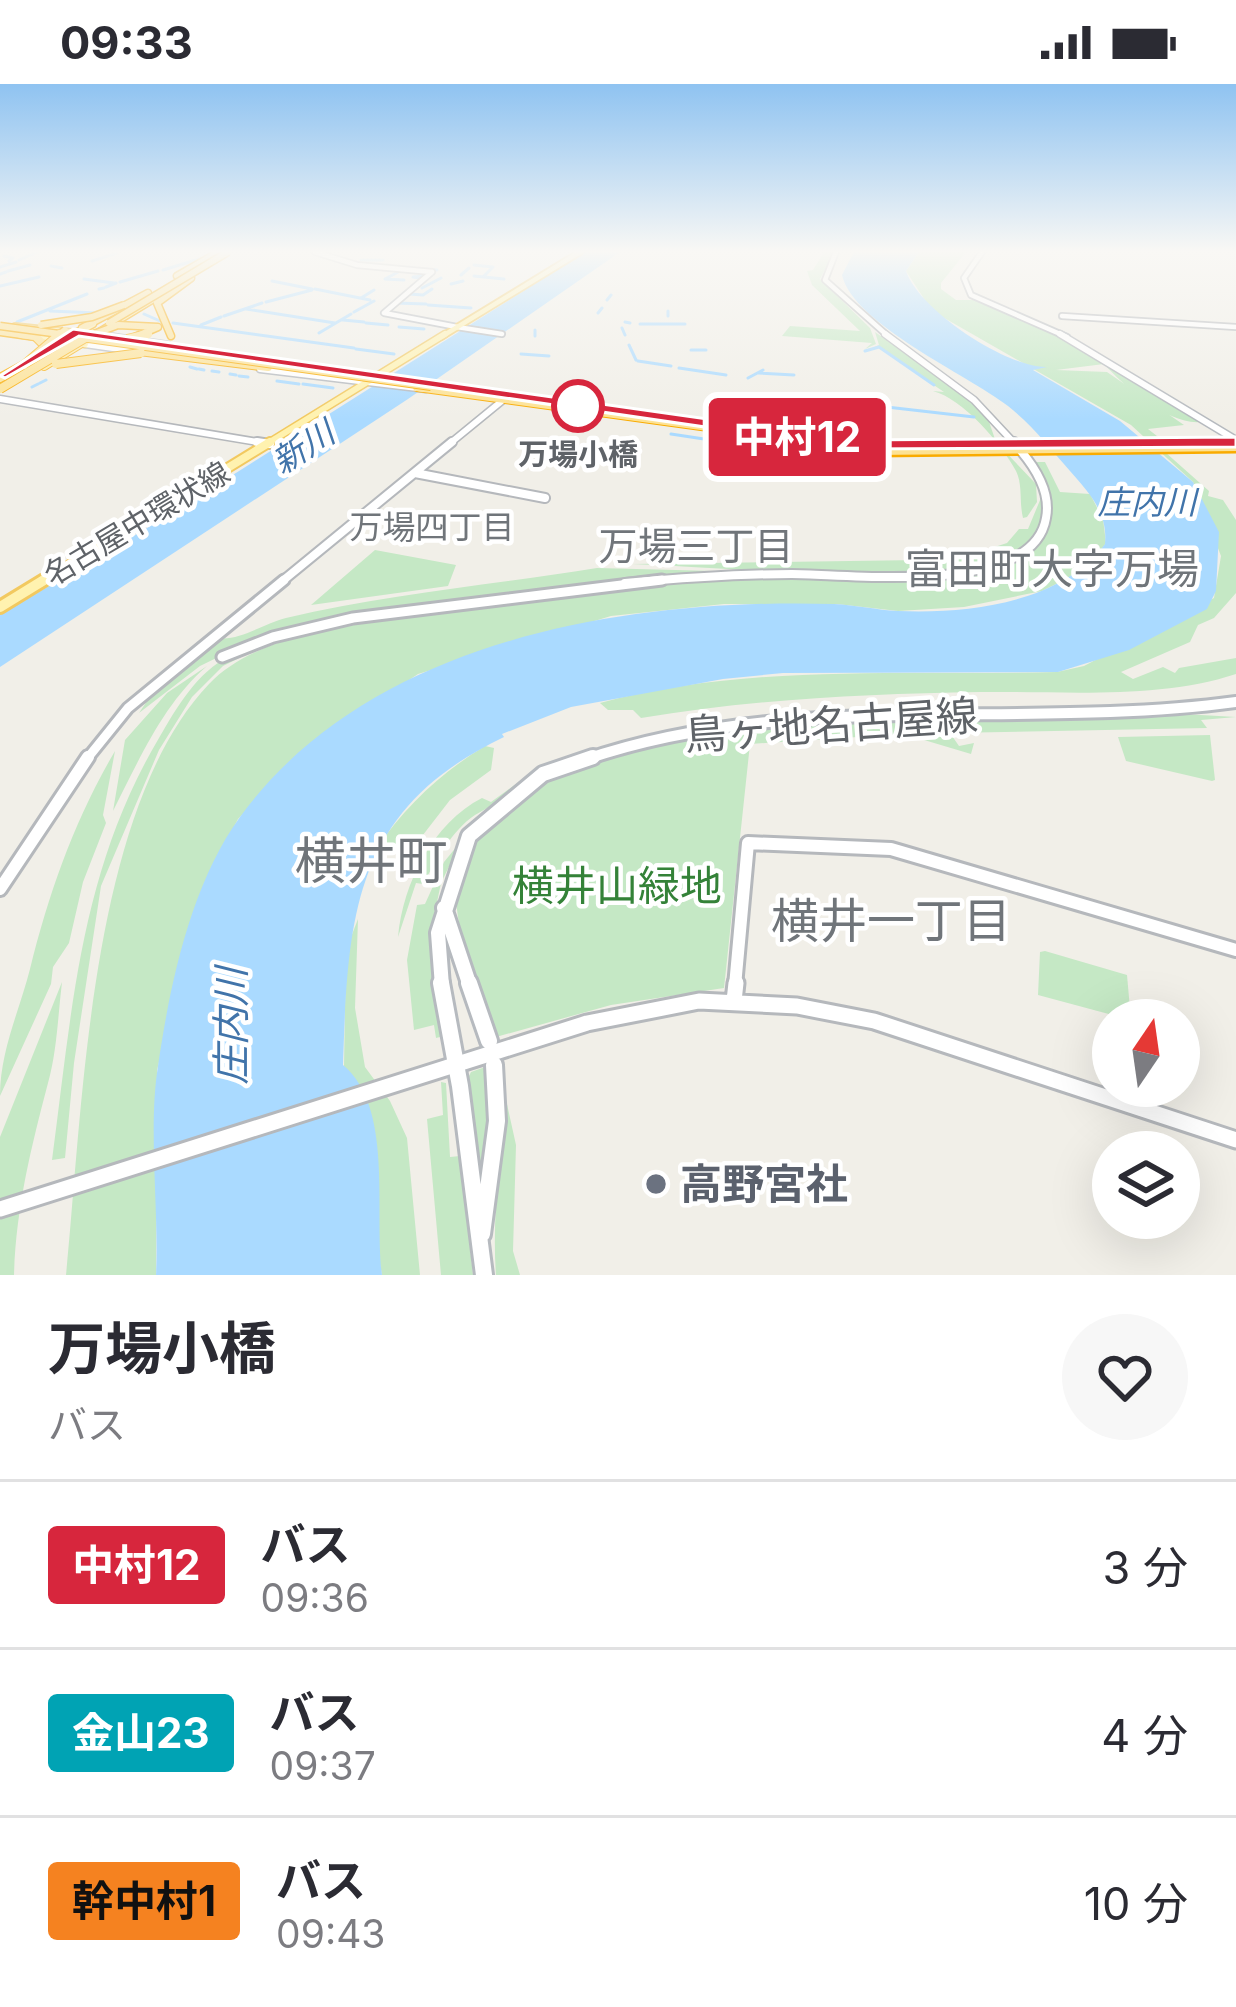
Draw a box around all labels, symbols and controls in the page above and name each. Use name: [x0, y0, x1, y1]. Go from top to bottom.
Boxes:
text: 09:33: [60, 15, 193, 70]
marker: 万場小橋: [553, 381, 603, 431]
line badge: 中村12: [713, 398, 881, 476]
water label: 新川: [264, 411, 344, 482]
text: 中村12: [733, 411, 861, 462]
place label: 万場小橋: [518, 436, 638, 472]
street label: 名古屋中環状線: [37, 454, 236, 593]
water label: 庄内川: [1098, 482, 1200, 522]
district label: 万場四丁目: [350, 507, 515, 547]
district label: 万場三丁目: [598, 522, 794, 569]
district label: 富田町大字万場: [905, 543, 1199, 594]
street label: 鳥ヶ地名古屋線: [683, 689, 979, 760]
district label: 横井町: [294, 830, 448, 891]
park label: 横井山緑地: [512, 860, 722, 911]
district label: 横井一丁目: [771, 891, 1011, 950]
water label: 庄内川: [207, 964, 254, 1085]
north arrow: [1092, 999, 1200, 1107]
map controls: [1092, 999, 1200, 1239]
button: layers: [1092, 1131, 1200, 1239]
place label: 高野宮社: [680, 1158, 848, 1209]
marker: 高野宮社: [643, 1171, 669, 1197]
text: 万場小橋: [48, 1314, 276, 1383]
button: heart: [1062, 1314, 1188, 1440]
text: バス: [48, 1401, 126, 1448]
text: バス: [261, 1517, 351, 1572]
text: 中村12: [72, 1539, 201, 1590]
text: 3 分: [1103, 1540, 1188, 1595]
text: 09:36: [261, 1574, 369, 1621]
text: バス: [270, 1685, 360, 1740]
text: 金山23: [72, 1707, 210, 1758]
text: 4 分: [1101, 1708, 1188, 1763]
text: 09:37: [270, 1742, 376, 1789]
text: バス: [276, 1853, 366, 1908]
text: 幹中村1: [72, 1875, 216, 1926]
text: 10 分: [1084, 1876, 1188, 1931]
text: 09:43: [276, 1910, 385, 1957]

